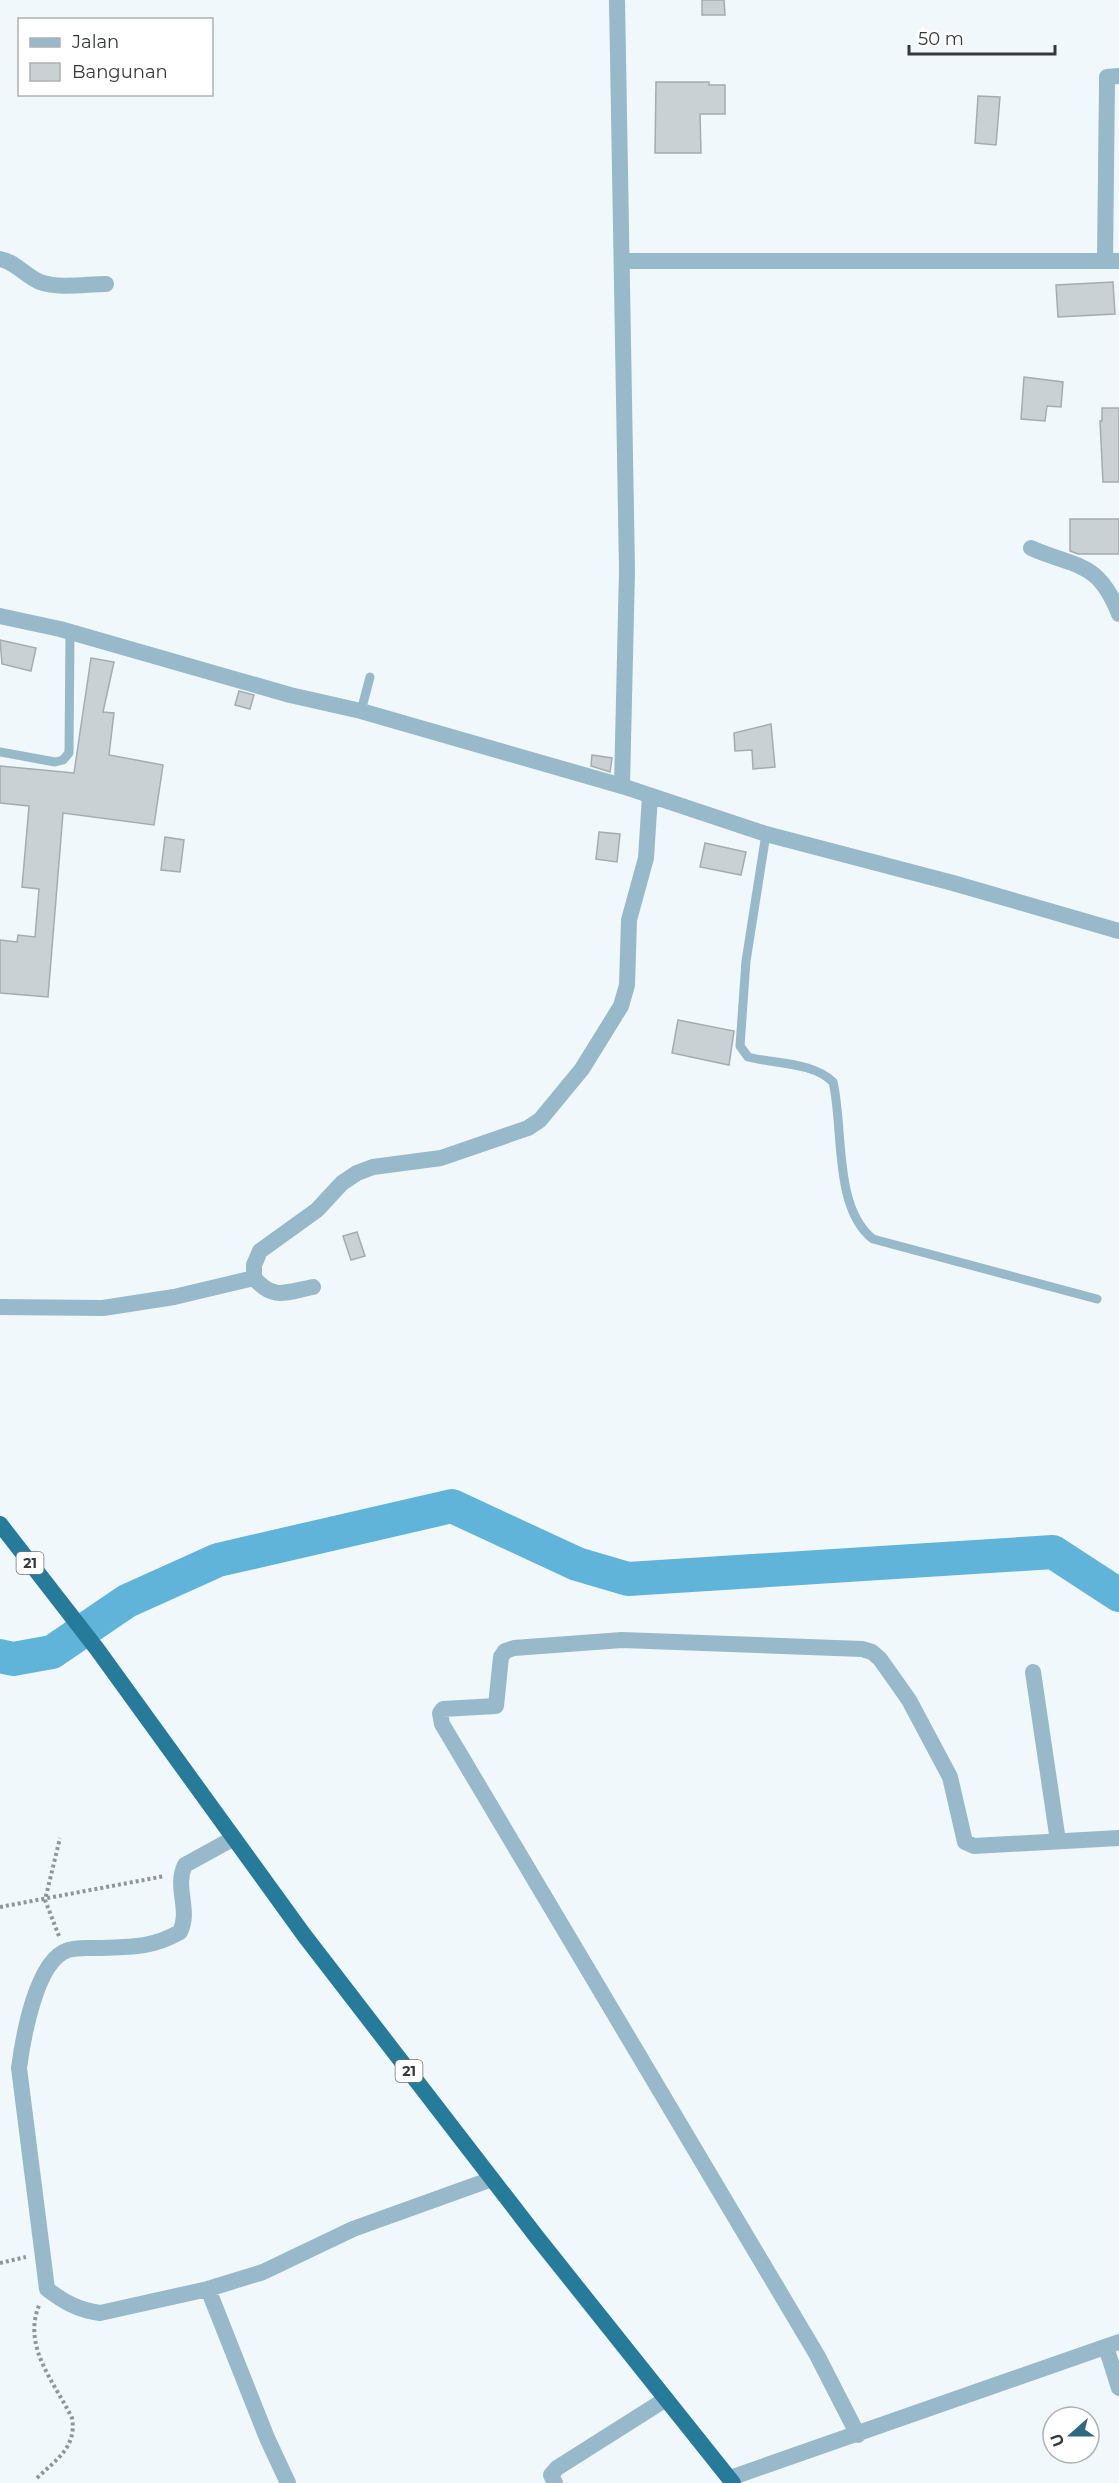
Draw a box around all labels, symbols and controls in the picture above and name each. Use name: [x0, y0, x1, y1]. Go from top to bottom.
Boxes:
legend: [18, 18, 213, 96]
scale bar: [909, 18, 1054, 56]
text: 50 m: [918, 28, 964, 50]
text: Jalan: [71, 31, 119, 53]
text: Bangunan: [72, 61, 168, 83]
road number: 21: [16, 1552, 44, 1574]
road number: 21: [396, 2060, 422, 2082]
north arrow: [1041, 2405, 1101, 2465]
text: U: [1046, 2431, 1069, 2449]

